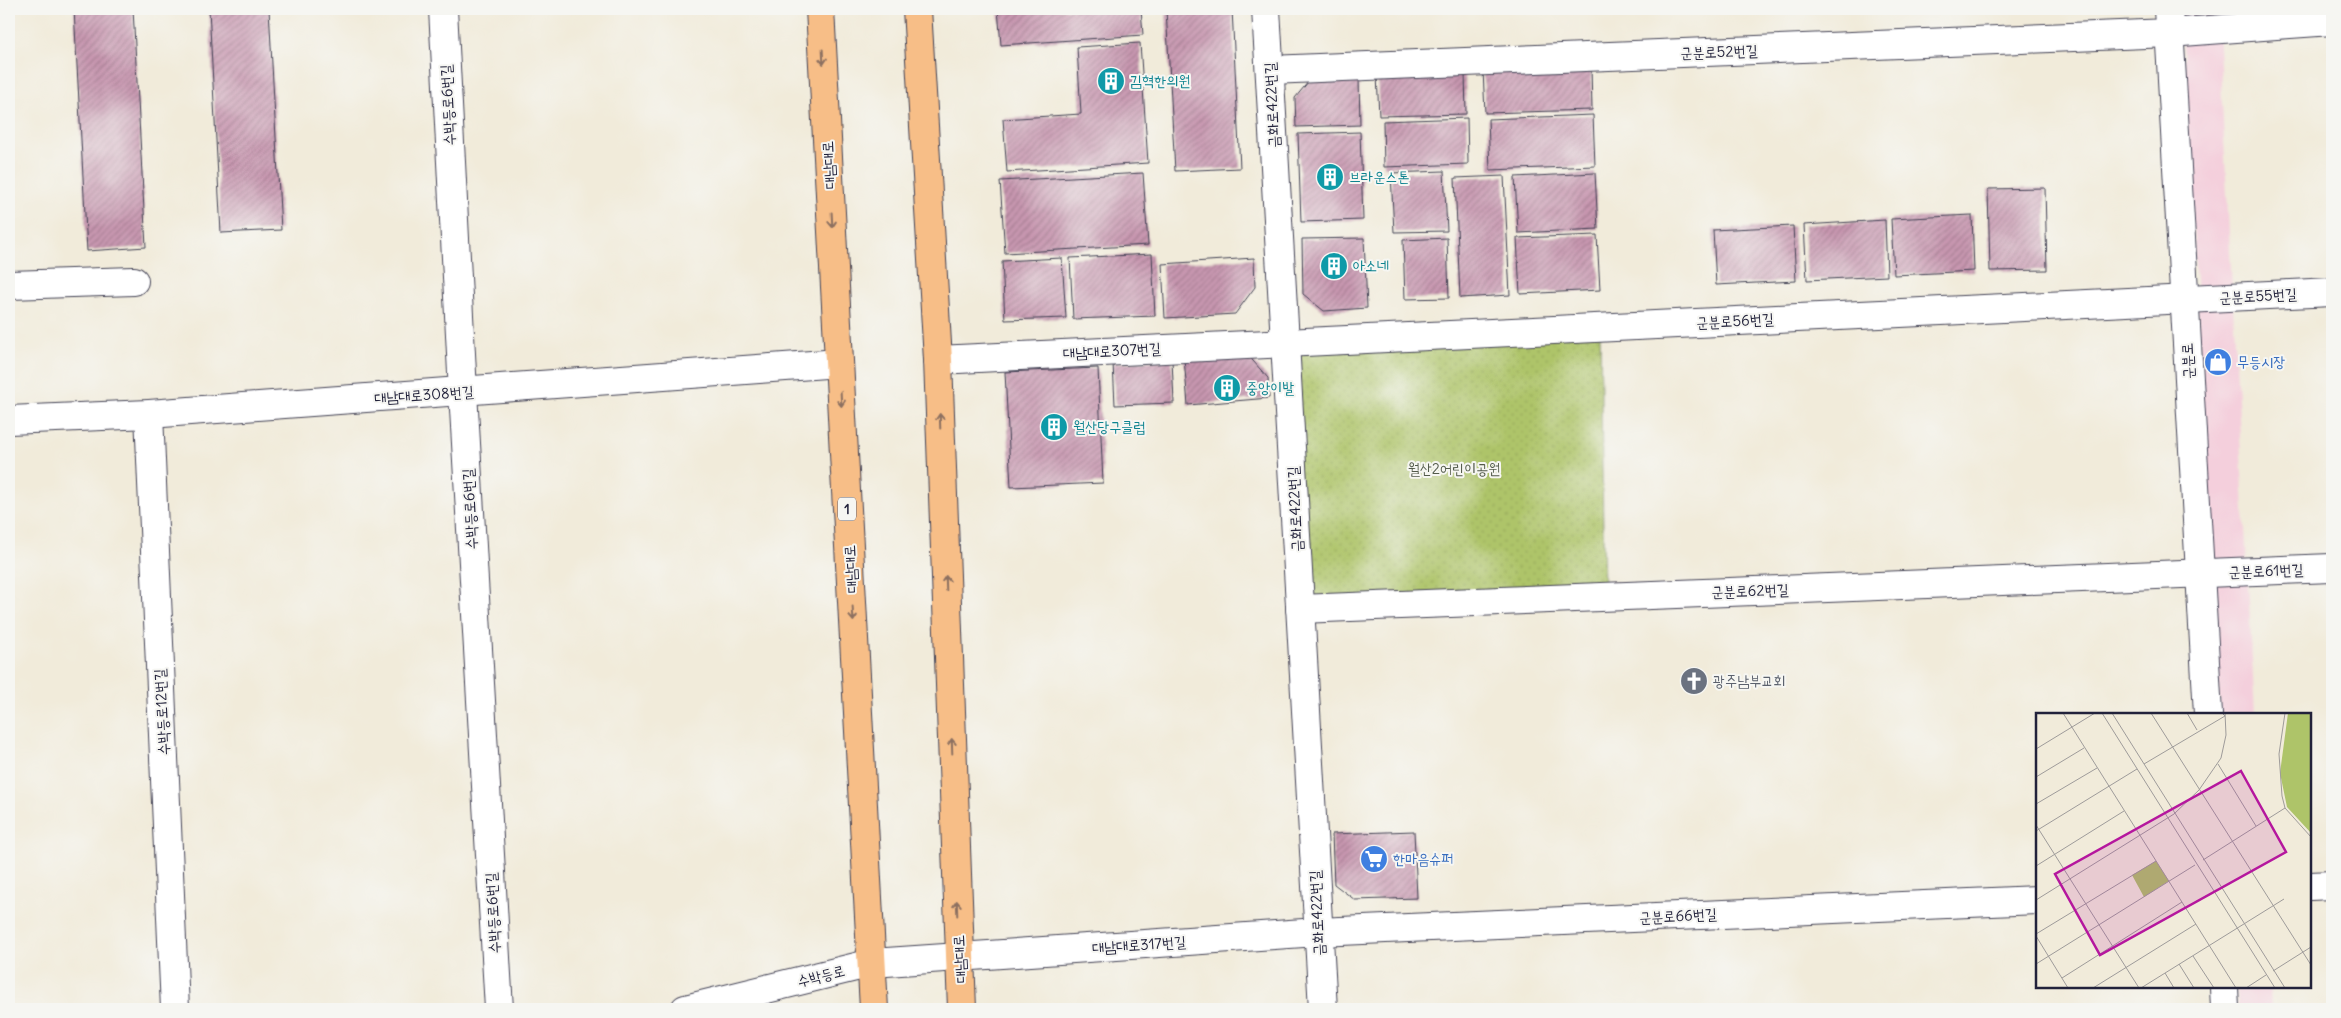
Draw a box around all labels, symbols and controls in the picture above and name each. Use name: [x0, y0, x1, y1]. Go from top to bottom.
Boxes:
street label: 군분로52번길: [1680, 41, 1758, 62]
one-way arrow: [819, 49, 828, 65]
street label: 금화로422번길: [1260, 62, 1283, 148]
street label: 수박등로6번길: [436, 64, 459, 146]
building icon: 김혁한의원: [1096, 66, 1126, 96]
place label: 김혁한의원: [1130, 71, 1190, 90]
street label: 대남대로: [818, 140, 839, 190]
building icon: 브라운스톤: [1315, 162, 1345, 192]
place label: 브라운스톤: [1349, 167, 1409, 186]
one-way arrow: [827, 211, 836, 227]
building icon: 아소네: [1319, 251, 1349, 281]
place label: 아소네: [1353, 256, 1389, 275]
street label: 군분로55번길: [2219, 284, 2297, 307]
street label: 군분로56번길: [1696, 309, 1774, 332]
street label: 대남대로307번길: [1063, 338, 1161, 363]
street label: 군분로: [2177, 342, 2198, 380]
shop icon: 무등시장: [2203, 347, 2233, 377]
place label: 무등시장: [2237, 352, 2285, 371]
building icon: 중앙이발: [1212, 373, 1242, 403]
place label: 중앙이발: [1246, 378, 1294, 397]
street label: 대남대로308번길: [374, 382, 474, 407]
one-way arrow: [837, 391, 846, 407]
building icon: 월산당구클럽: [1039, 412, 1069, 442]
one-way arrow: [935, 413, 945, 430]
place label: 월산당구클럽: [1073, 417, 1145, 436]
park label: 월산2어린이공원: [1408, 459, 1500, 478]
street label: 금화로422번길: [1283, 466, 1306, 552]
street label: 수박등로6번길: [458, 468, 481, 550]
road number: 1: [838, 498, 856, 520]
street label: 대남대로: [840, 544, 861, 594]
street label: 군분로61번길: [2228, 560, 2304, 581]
one-way arrow: [941, 576, 950, 592]
street label: 군분로62번길: [1711, 580, 1789, 601]
one-way arrow: [849, 606, 858, 622]
church icon: 광주남부교회: [1679, 666, 1709, 696]
street label: 수박등로12번길: [150, 668, 173, 756]
place label: 광주남부교회: [1713, 671, 1785, 690]
inset map: [2036, 713, 2311, 988]
one-way arrow: [947, 738, 956, 754]
supermarket icon: 한마음슈퍼: [1359, 844, 1389, 874]
place label: 한마음슈퍼: [1393, 849, 1453, 868]
street label: 금화로422번길: [1305, 870, 1328, 956]
street label: 수박등로6번길: [481, 872, 504, 954]
one-way arrow: [953, 900, 962, 916]
street label: 군분로66번길: [1639, 904, 1717, 927]
street label: 대남대로317번길: [1091, 932, 1187, 957]
street label: 대남대로: [949, 934, 970, 984]
street label: 수박등로: [795, 960, 847, 991]

